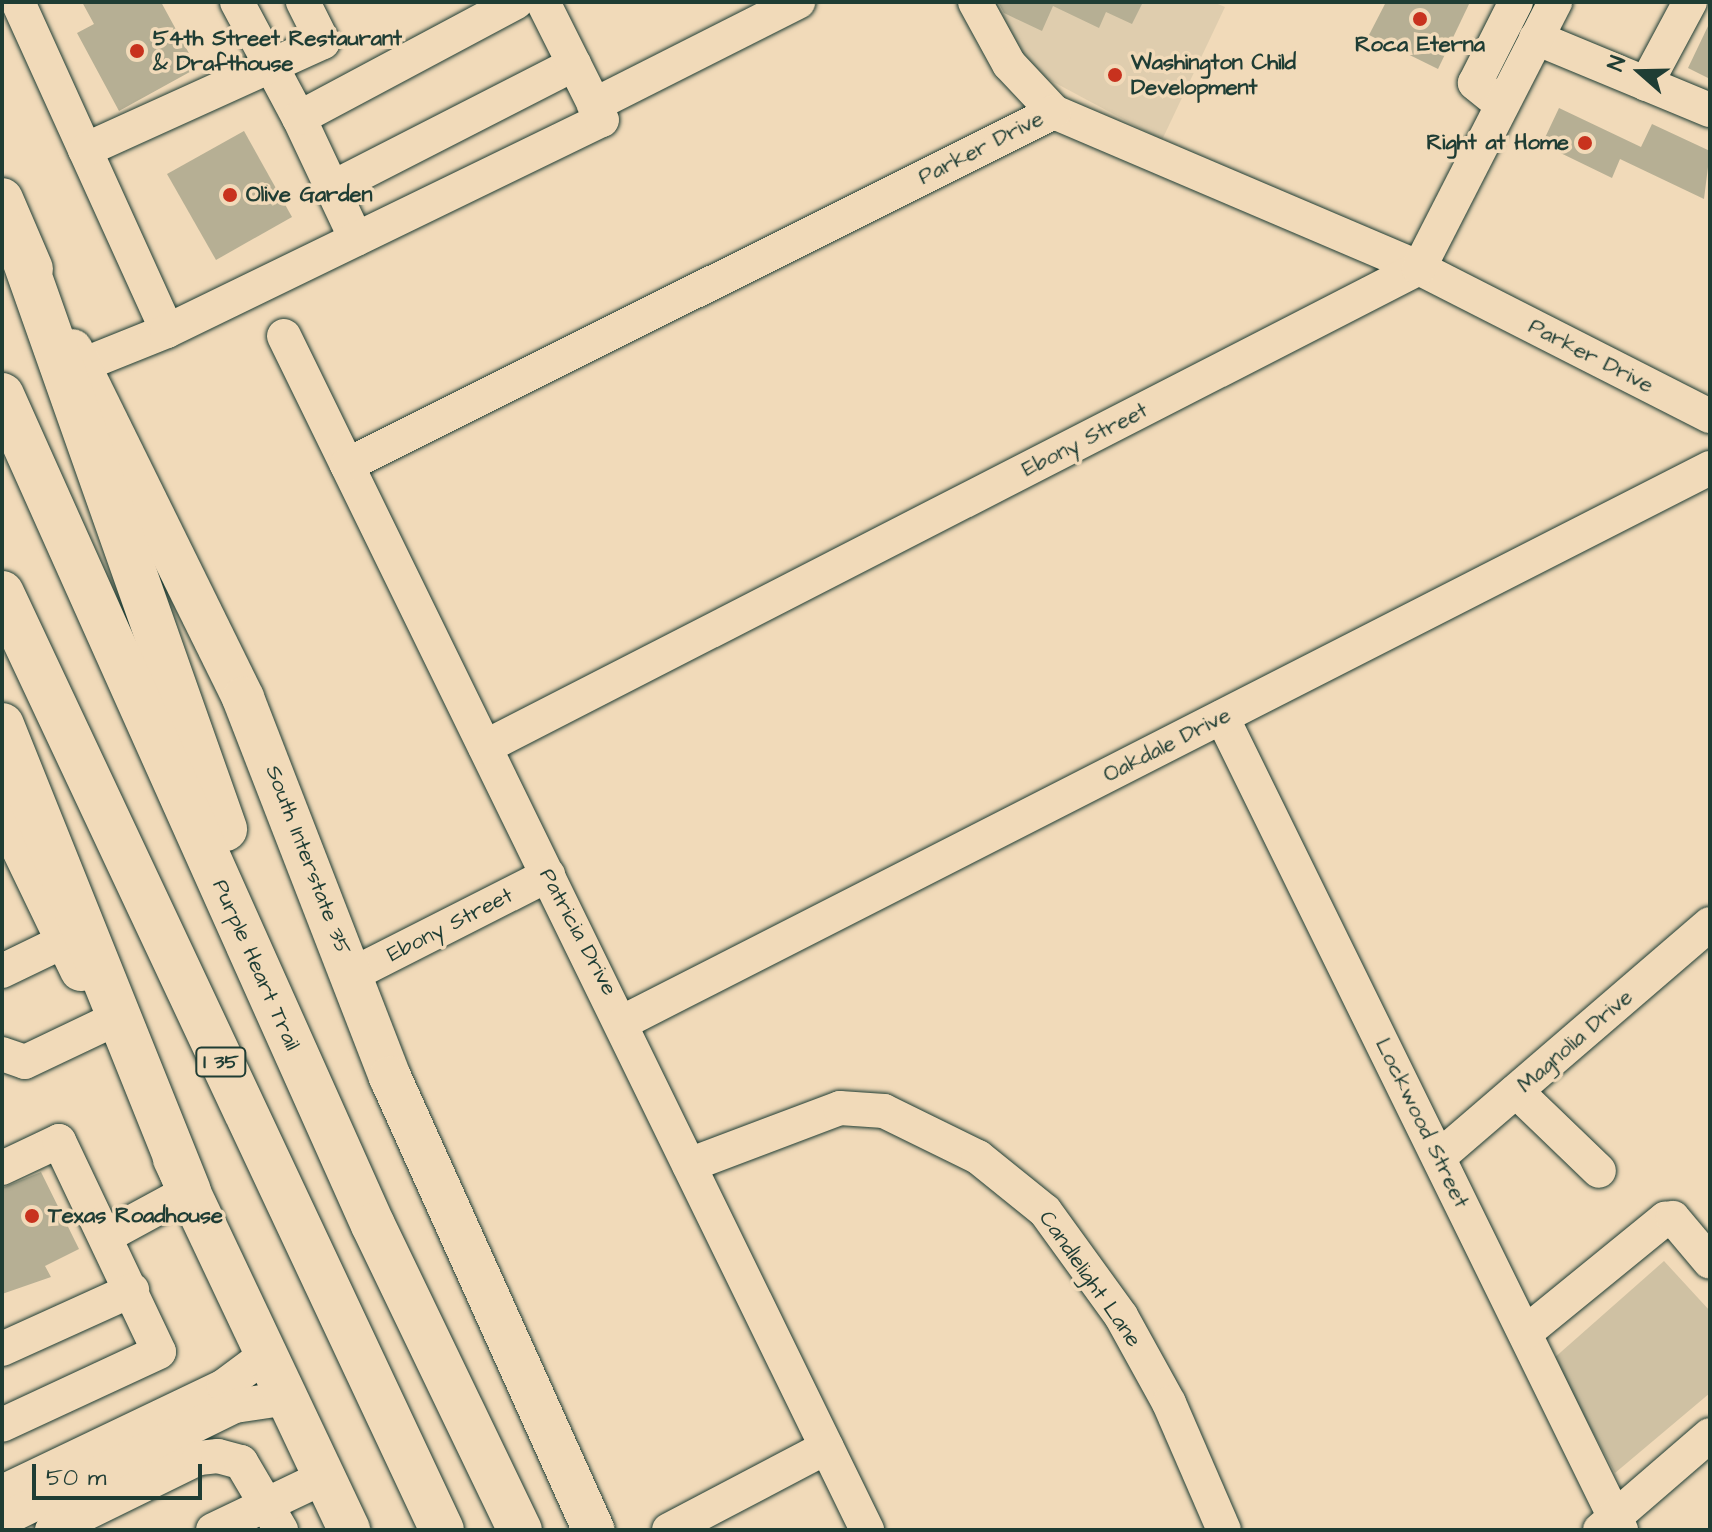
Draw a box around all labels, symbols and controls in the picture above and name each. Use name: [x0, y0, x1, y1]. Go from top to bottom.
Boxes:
marker: Roca Eterna: [1411, 10, 1429, 28]
place label: 54th Street Restaurant & Drafthouse: [153, 25, 402, 76]
place label: Roca Eterna: [1355, 32, 1485, 58]
north arrow: [1600, 32, 1680, 112]
marker: 54th Street Restaurant & Drafthouse: [128, 42, 146, 60]
place label: Washington Child Development: [1131, 49, 1296, 100]
text: N: [1600, 52, 1634, 75]
marker: Washington Child Development: [1106, 66, 1124, 84]
street label: Parker Drive: [914, 105, 1048, 191]
place label: Right at Home: [1426, 130, 1569, 156]
marker: Right at Home: [1576, 134, 1594, 152]
place label: Olive Garden: [246, 182, 372, 208]
marker: Olive Garden: [221, 186, 239, 204]
street label: Parker Drive: [1524, 313, 1658, 399]
street label: Ebony Street: [1018, 397, 1152, 483]
street label: Oakdale Drive: [1099, 702, 1235, 788]
street label: South Interstate 35: [260, 761, 356, 959]
street label: Patricia Drive: [534, 864, 622, 1000]
street label: Purple Heart Trail: [207, 876, 305, 1054]
street label: Ebony Street: [383, 882, 517, 968]
street label: Magnolia Drive: [1512, 984, 1638, 1098]
street label: Lockwood Street: [1369, 1034, 1475, 1212]
road number: I 35: [195, 1046, 247, 1078]
place label: Texas Roadhouse: [48, 1203, 223, 1229]
street label: Candlelight Lane: [1033, 1206, 1147, 1352]
marker: Texas Roadhouse: [23, 1207, 41, 1225]
scale bar: [36, 1448, 206, 1498]
text: 50 m: [46, 1461, 106, 1495]

